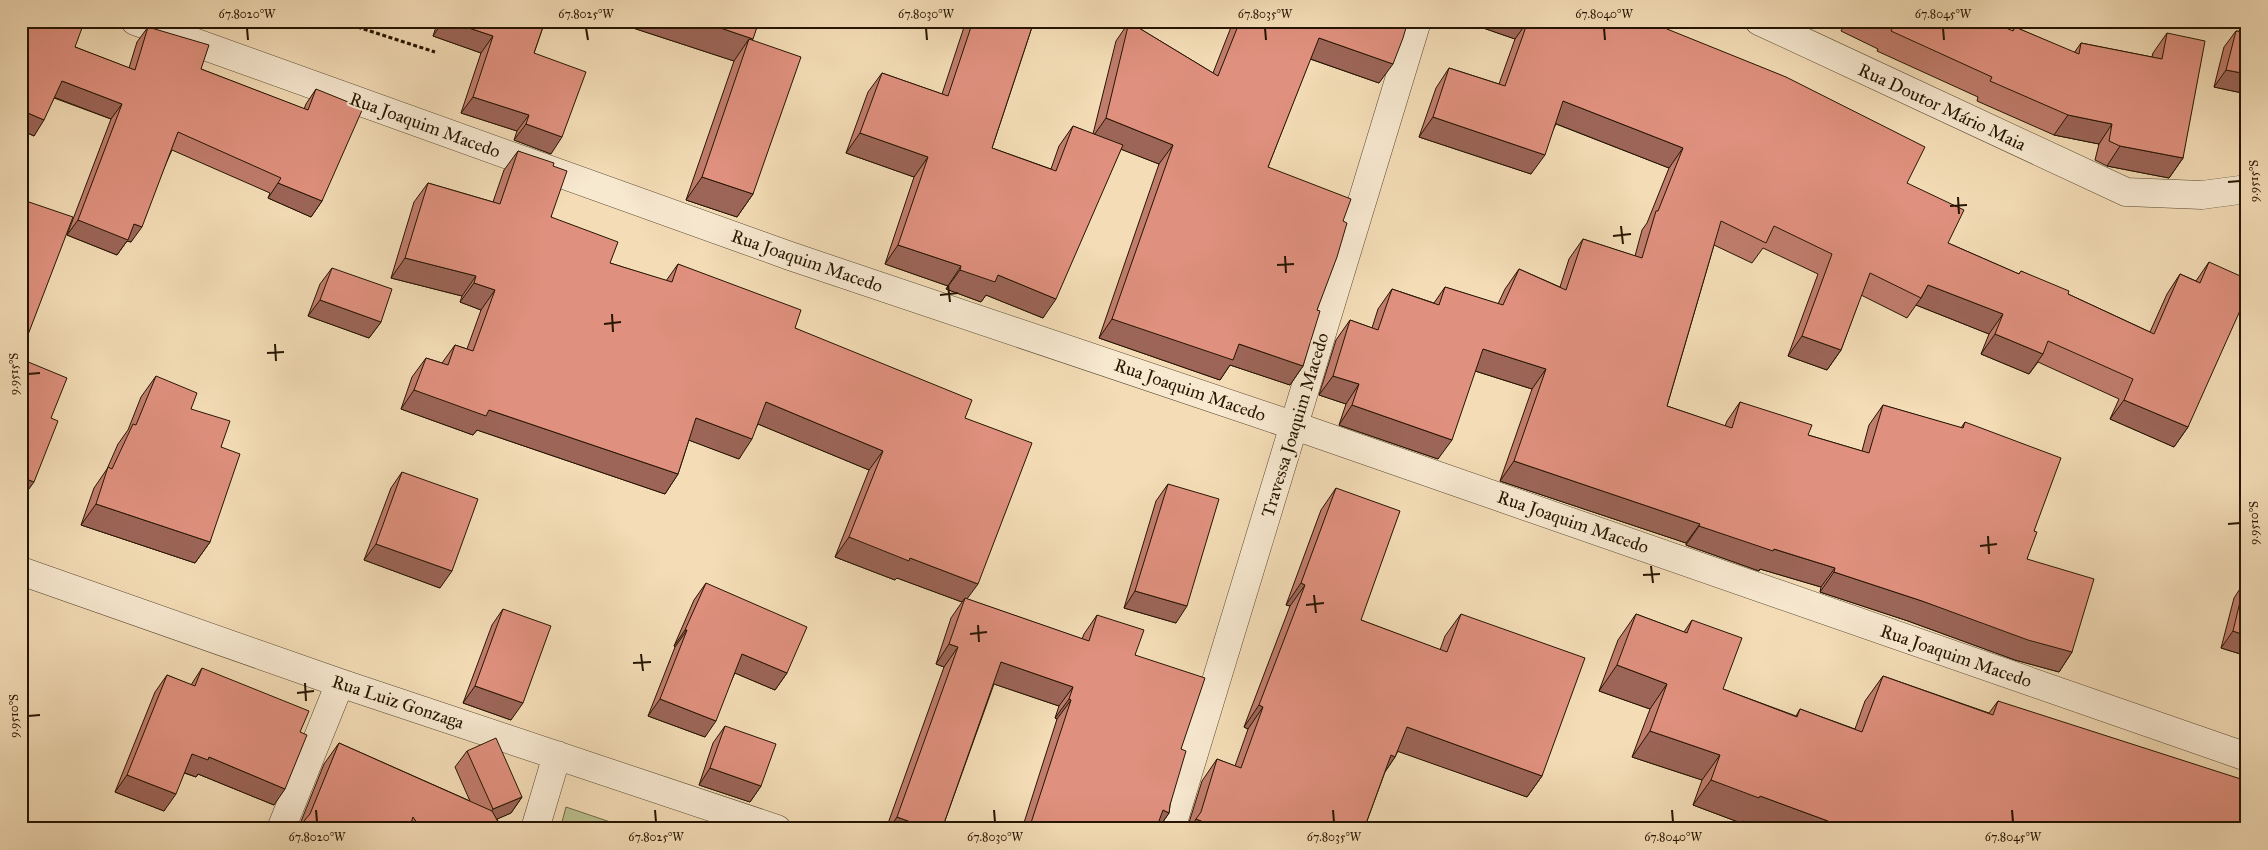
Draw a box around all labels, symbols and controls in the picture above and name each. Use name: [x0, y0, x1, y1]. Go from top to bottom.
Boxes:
text: 67.8020°W: [219, 7, 276, 21]
text: 67.8025°W: [558, 7, 614, 21]
text: 67.8030°W: [898, 7, 955, 21]
text: 67.8035°W: [1238, 7, 1293, 21]
text: 67.8040°W: [1575, 7, 1633, 21]
text: 67.8045°W: [1915, 7, 1972, 21]
street label: Rua Doutor Mário Maia: [1855, 59, 2030, 156]
street label: Rua Joaquim Macedo: [346, 87, 503, 163]
text: 9.9515°S: [2247, 160, 2261, 202]
street label: Rua Joaquim Macedo: [728, 225, 886, 298]
street label: Travessa Joaquim Macedo: [1256, 330, 1335, 520]
text: 9.9515°S: [7, 353, 21, 395]
street label: Rua Joaquim Macedo: [1111, 354, 1269, 427]
street label: Rua Joaquim Macedo: [1494, 486, 1652, 559]
text: 9.9510°S: [2247, 501, 2261, 545]
street label: Rua Joaquim Macedo: [1877, 620, 2035, 693]
street label: Rua Luiz Gonzaga: [329, 670, 467, 735]
text: 9.9510°S: [7, 694, 21, 738]
text: 67.8020°W: [289, 830, 346, 844]
text: 67.8025°W: [628, 830, 684, 844]
text: 67.8030°W: [967, 830, 1024, 844]
text: 67.8035°W: [1307, 830, 1362, 844]
text: 67.8040°W: [1644, 830, 1702, 844]
text: 67.8045°W: [1985, 830, 2042, 844]

